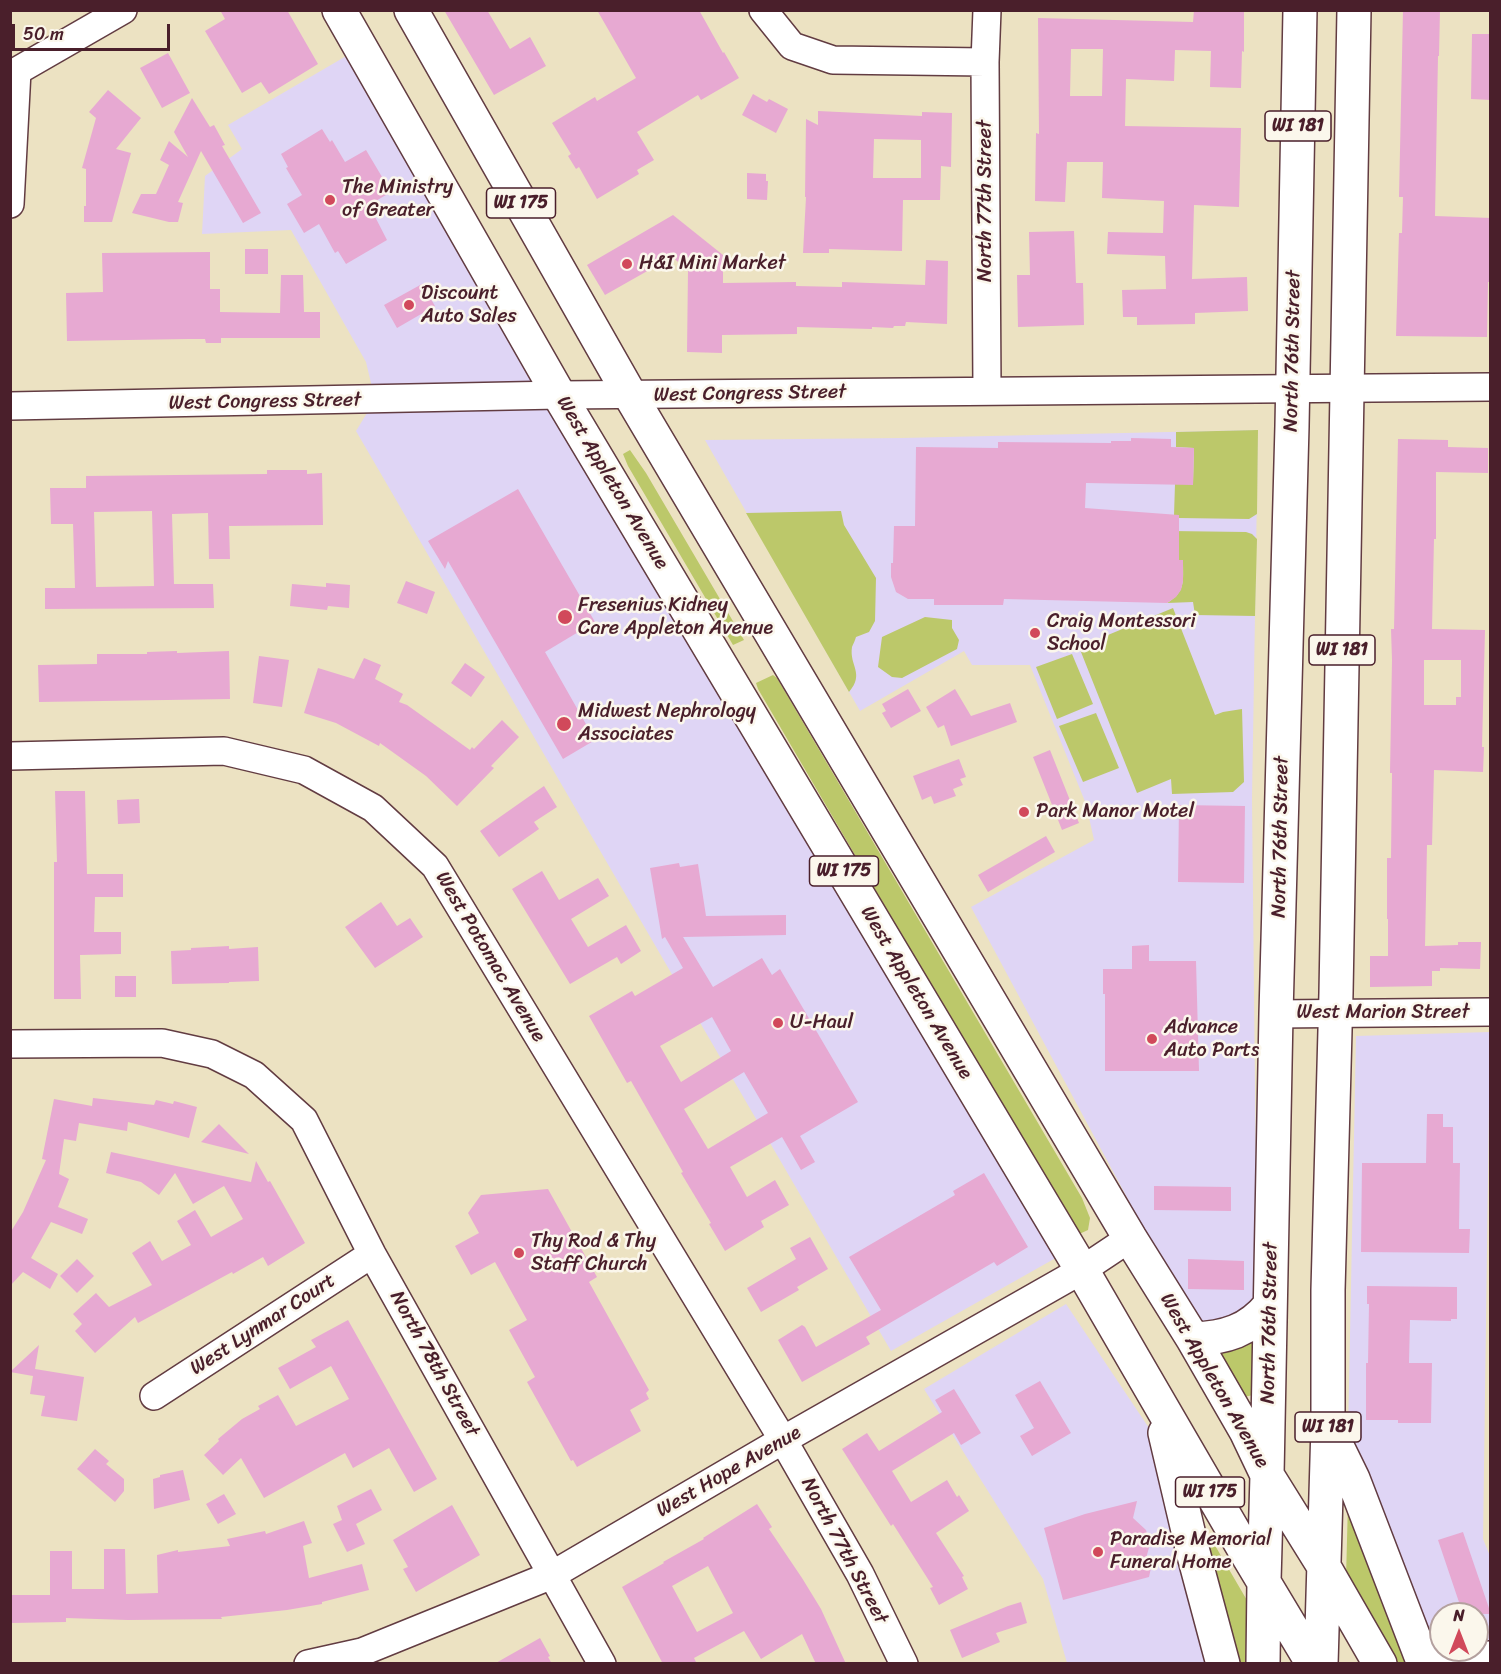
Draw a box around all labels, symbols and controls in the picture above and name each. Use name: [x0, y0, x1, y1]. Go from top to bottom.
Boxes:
scale bar: [15, 12, 172, 50]
text: 50 m: [23, 18, 64, 50]
road number: WI 181: [1265, 111, 1331, 141]
street label: North 77th Street: [974, 120, 998, 282]
place label: The Ministry of Greater: [342, 176, 453, 223]
road number: WI 175: [486, 188, 556, 218]
marker: The Ministry of Greater: [323, 193, 337, 207]
place label: H&I Mini Market: [639, 252, 786, 276]
marker: H&I Mini Market: [620, 257, 634, 271]
street label: North 76th Street: [1280, 270, 1306, 432]
place label: Discount Auto Sales: [421, 282, 517, 329]
marker: Discount Auto Sales: [402, 298, 416, 312]
street label: West Congress Street: [654, 380, 846, 408]
street label: West Congress Street: [169, 388, 361, 416]
street label: West Appleton Avenue: [551, 392, 673, 574]
place label: Fresenius Kidney Care Appleton Avenue: [578, 594, 773, 641]
marker: Fresenius Kidney Care Appleton Avenue: [556, 608, 574, 626]
place label: Craig Montessori School: [1047, 610, 1196, 657]
marker: Craig Montessori School: [1028, 626, 1042, 640]
road number: WI 181: [1309, 635, 1375, 665]
place label: Midwest Nephrology Associates: [578, 700, 756, 747]
marker: Midwest Nephrology Associates: [555, 715, 573, 733]
street label: North 76th Street: [1268, 756, 1294, 918]
place label: Park Manor Motel: [1036, 800, 1194, 824]
marker: Park Manor Motel: [1017, 805, 1031, 819]
road number: WI 175: [810, 856, 878, 886]
street label: West Potomac Avenue: [430, 867, 550, 1047]
street label: West Appleton Avenue: [855, 902, 977, 1084]
street label: West Marion Street: [1297, 1001, 1469, 1025]
place label: U-Haul: [790, 1011, 853, 1035]
marker: U-Haul: [771, 1016, 785, 1030]
place label: Advance Auto Parts: [1164, 1016, 1259, 1063]
marker: Advance Auto Parts: [1145, 1032, 1159, 1046]
place label: Thy Rod & Thy Staff Church: [531, 1230, 656, 1277]
street label: North 76th Street: [1257, 1242, 1283, 1404]
marker: Thy Rod & Thy Staff Church: [512, 1246, 526, 1260]
street label: West Lynmar Court: [186, 1269, 340, 1381]
street label: North 78th Street: [384, 1287, 484, 1441]
street label: West Appleton Avenue: [1154, 1289, 1274, 1473]
road number: WI 181: [1295, 1412, 1361, 1442]
street label: West Hope Avenue: [652, 1421, 806, 1523]
street label: North 77th Street: [795, 1474, 893, 1628]
road number: WI 175: [1176, 1477, 1244, 1507]
place label: Paradise Memorial Funeral Home: [1110, 1528, 1272, 1575]
marker: Paradise Memorial Funeral Home: [1091, 1545, 1105, 1559]
text: N: [1453, 1601, 1465, 1630]
north arrow: [1429, 1602, 1489, 1662]

